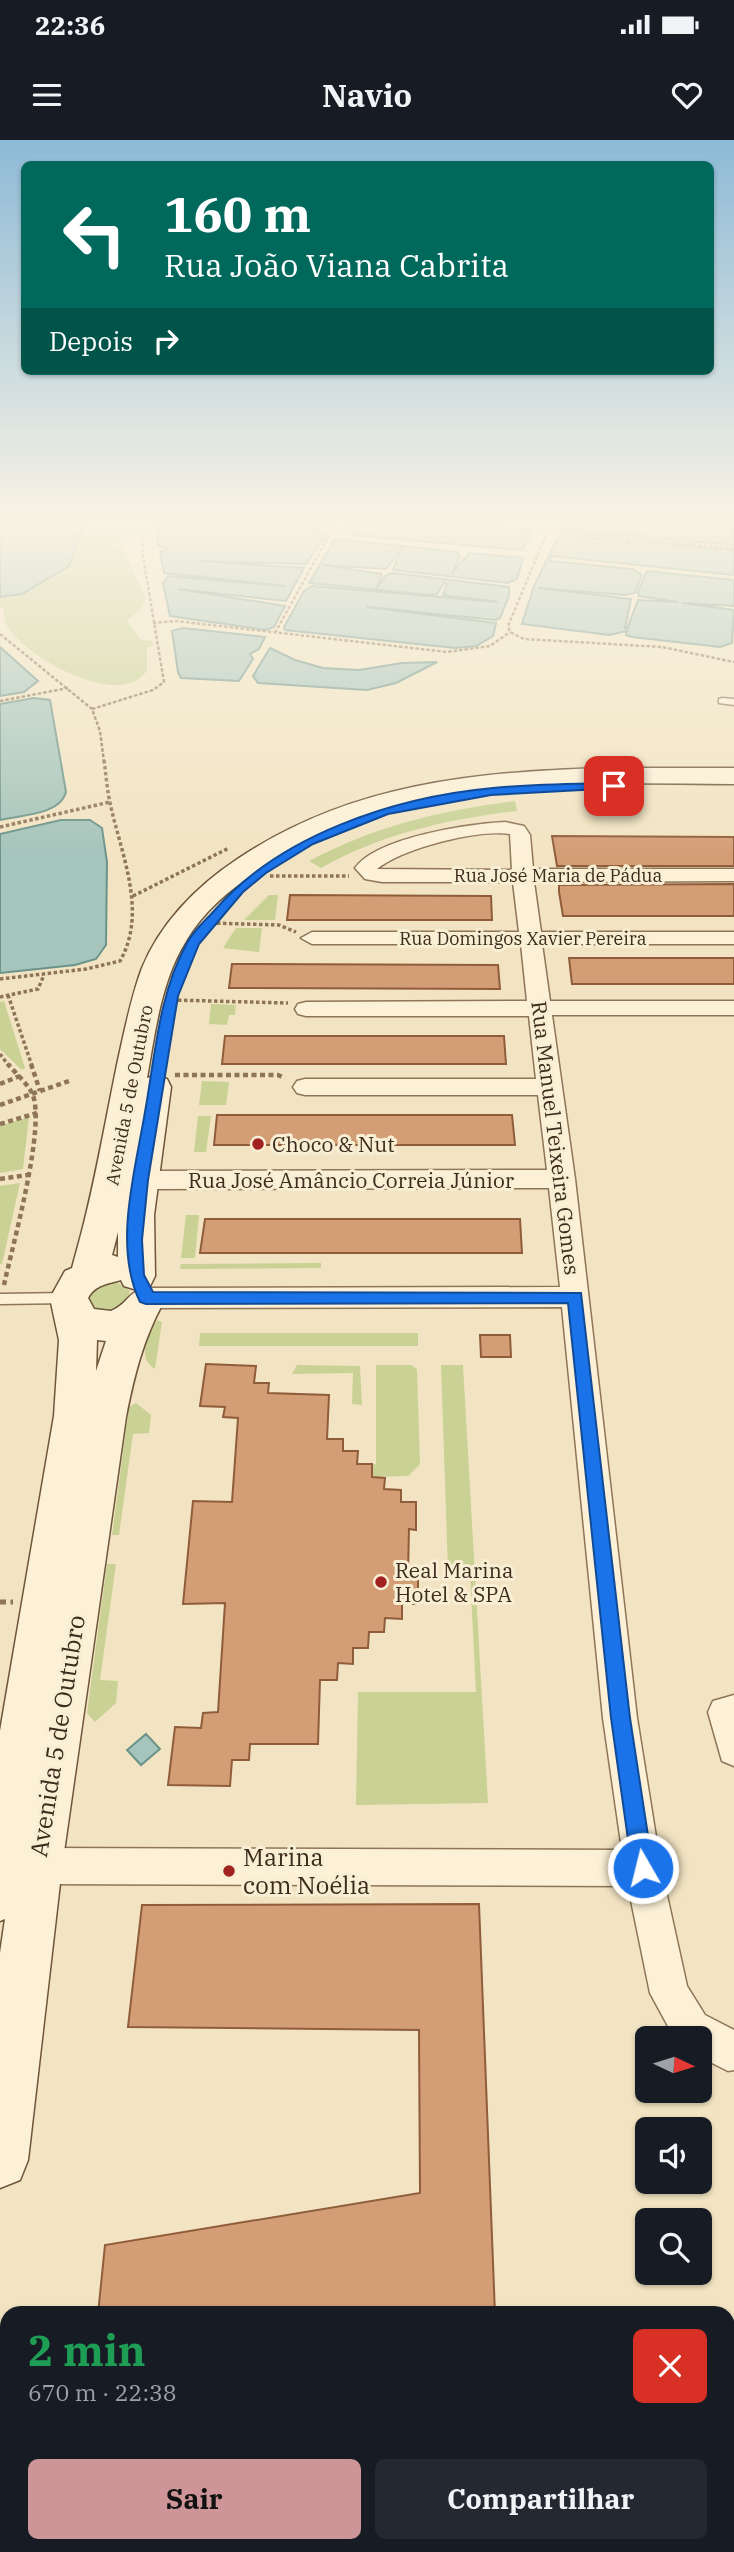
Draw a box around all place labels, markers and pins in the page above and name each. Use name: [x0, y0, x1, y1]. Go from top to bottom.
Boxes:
pin: [584, 756, 644, 816]
place label: Choco & Nut: [272, 1130, 395, 1158]
marker: Choco & Nut: [250, 1136, 266, 1152]
place label: Real Marina Hotel & SPA: [395, 1556, 513, 1608]
marker: Real Marina Hotel & SPA: [373, 1574, 389, 1590]
place label: Marina com Noélia: [243, 1841, 370, 1901]
marker: Marina com Noélia: [221, 1863, 237, 1879]

